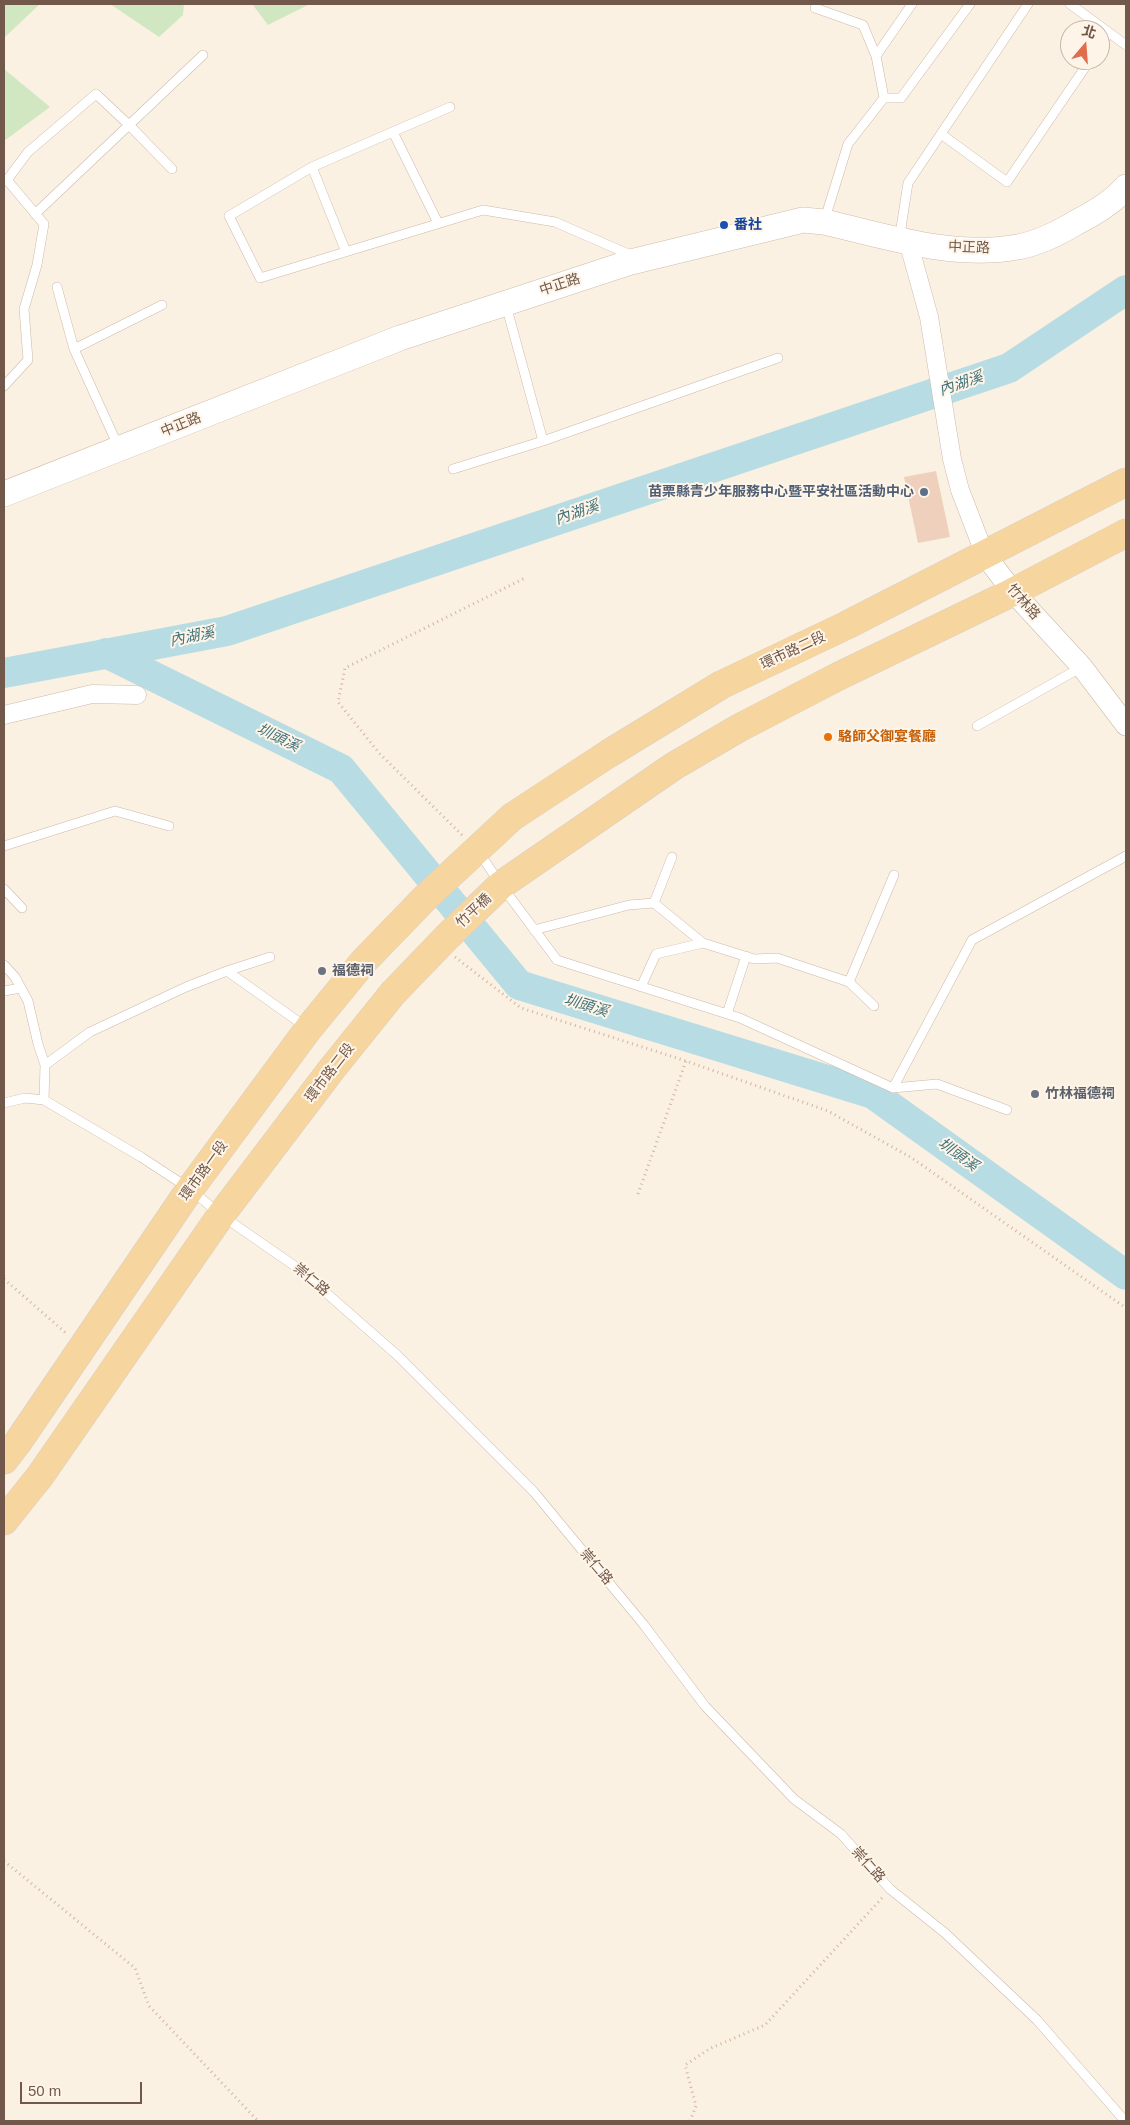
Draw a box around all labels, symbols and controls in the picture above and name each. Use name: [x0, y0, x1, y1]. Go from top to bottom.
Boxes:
north arrow: [1060, 20, 1110, 70]
text: 北: [1080, 22, 1098, 41]
place label: 番社: [734, 217, 762, 233]
marker: 番社: [718, 219, 730, 231]
street label: 中正路: [948, 239, 990, 257]
street label: 中正路: [537, 271, 583, 299]
water label: 內湖溪: [937, 368, 985, 400]
street label: 中正路: [158, 409, 204, 441]
place label: 苗栗縣青少年服務中心暨平安社區活動中心: [648, 484, 914, 500]
marker: 苗栗縣青少年服務中心暨平安社區活動中心: [918, 486, 930, 498]
water label: 內湖溪: [553, 497, 601, 529]
street label: 竹林路: [1003, 581, 1043, 623]
water label: 內湖溪: [168, 624, 216, 650]
street label: 環市路二段: [758, 629, 828, 673]
water label: 圳頭溪: [254, 720, 302, 756]
place label: 駱師父御宴餐廳: [838, 729, 936, 745]
marker: 駱師父御宴餐廳: [822, 731, 834, 743]
street label: 竹平橋: [453, 891, 495, 931]
place label: 福德祠: [332, 963, 374, 979]
marker: 福德祠: [316, 965, 328, 977]
water label: 圳頭溪: [562, 991, 610, 1021]
street label: 環市路二段: [302, 1040, 358, 1106]
place label: 竹林福德祠: [1045, 1086, 1115, 1102]
marker: 竹林福德祠: [1029, 1088, 1041, 1100]
water label: 圳頭溪: [935, 1134, 981, 1176]
street label: 環市路一段: [177, 1138, 231, 1204]
street label: 崇仁路: [290, 1260, 332, 1300]
street label: 崇仁路: [576, 1546, 616, 1588]
street label: 崇仁路: [848, 1844, 888, 1886]
scale bar: [22, 2072, 145, 2104]
text: 50 m: [28, 2082, 61, 2099]

